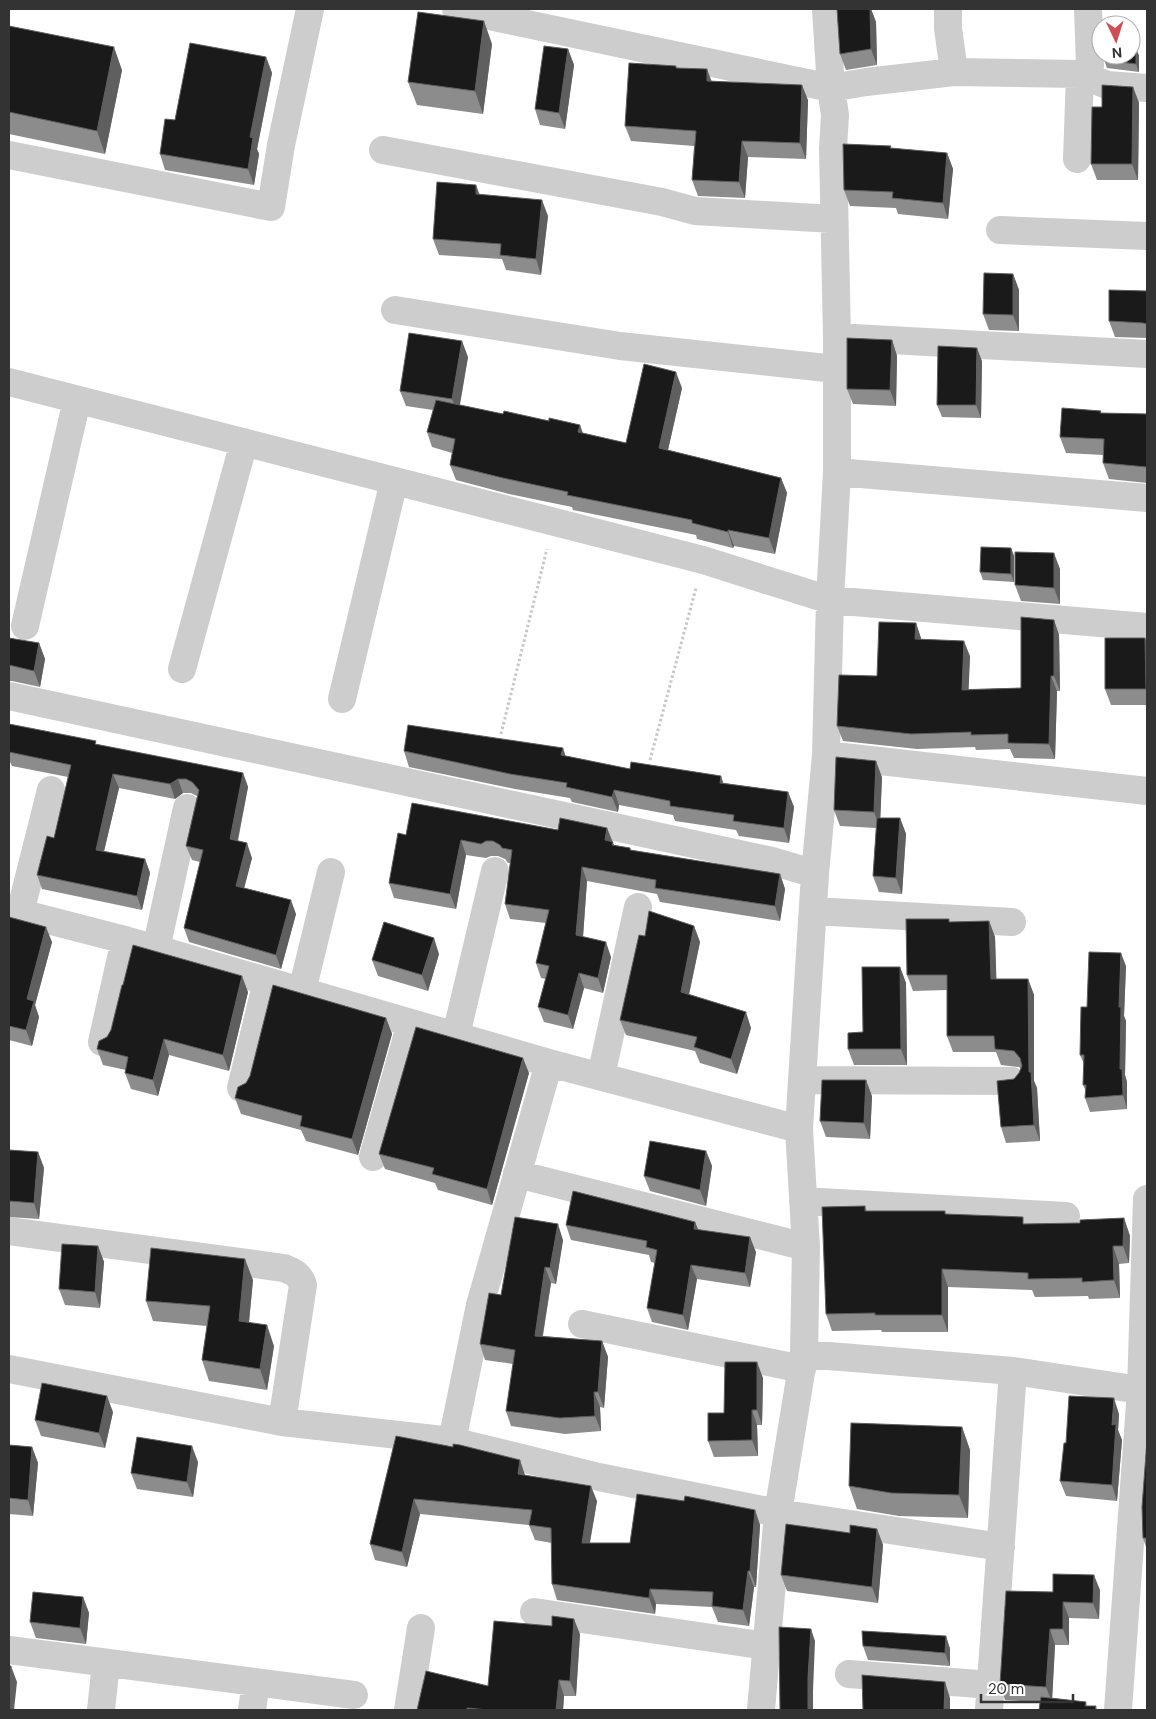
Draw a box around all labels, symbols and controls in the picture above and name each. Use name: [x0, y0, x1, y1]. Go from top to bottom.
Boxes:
north arrow: [1091, 15, 1141, 65]
text: N: [1111, 44, 1123, 62]
scale bar: [981, 1672, 1074, 1704]
text: 20 m: [988, 1679, 1024, 1699]

